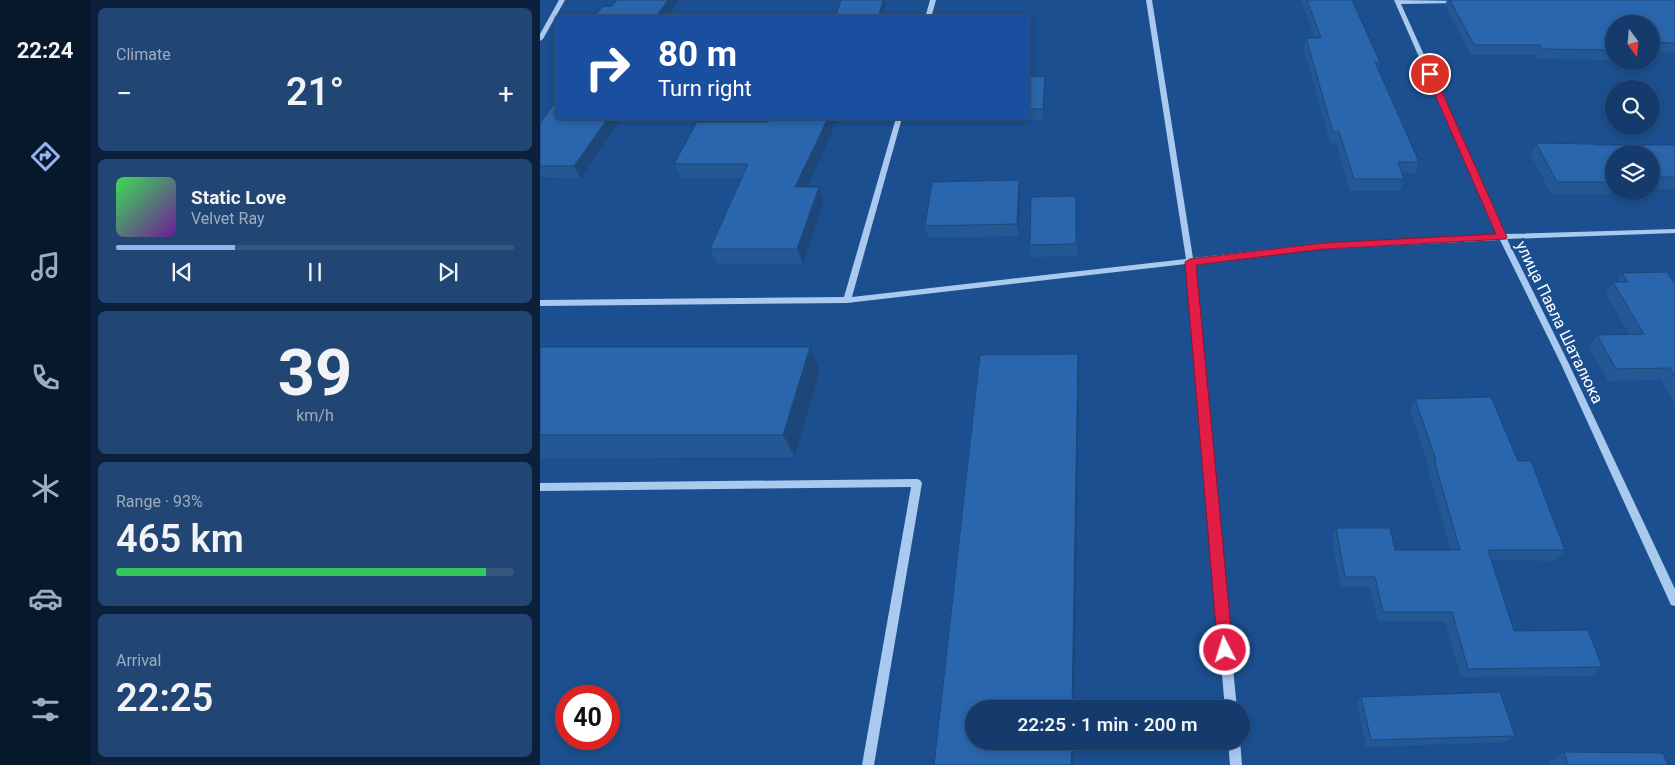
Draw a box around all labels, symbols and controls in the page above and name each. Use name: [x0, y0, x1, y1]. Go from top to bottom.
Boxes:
north arrow: [1605, 15, 1660, 70]
map controls: [1605, 15, 1660, 200]
text: 80 m: [658, 34, 737, 75]
icon: right: [575, 35, 640, 100]
text: 22:24: [17, 38, 73, 63]
text: Climate: [116, 45, 171, 64]
pin: [1409, 53, 1451, 95]
icon: arrive: [1416, 60, 1444, 88]
text: 21°: [286, 70, 344, 114]
text: Turn right: [658, 76, 752, 101]
text: −: [116, 77, 132, 110]
text: +: [498, 77, 514, 110]
button: search: [1605, 80, 1660, 135]
icon: directions: [28, 139, 63, 174]
button: layers: [1605, 145, 1660, 200]
text: Static Love: [191, 186, 286, 209]
text: Velvet Ray: [191, 209, 265, 228]
street label: улица Павла Шаталюка: [1512, 238, 1607, 407]
icon: music: [28, 249, 63, 284]
icon: previous: [168, 258, 196, 286]
icon: pause: [301, 258, 329, 286]
icon: next: [434, 258, 462, 286]
text: 39: [278, 335, 352, 411]
icon: phone: [28, 360, 63, 395]
text: km/h: [296, 406, 334, 425]
icon: climate: [28, 471, 63, 506]
text: Range · 93%: [116, 492, 203, 511]
text: 465 km: [116, 517, 244, 561]
icon: car: [28, 581, 63, 616]
position arrow: [1198, 623, 1250, 675]
text: Arrival: [116, 651, 161, 670]
text: 22:25: [116, 676, 213, 720]
speed limit sign: 40: [555, 685, 620, 750]
icon: filters: [28, 692, 63, 727]
text: 22:25 · 1 min · 200 m: [1017, 713, 1198, 736]

